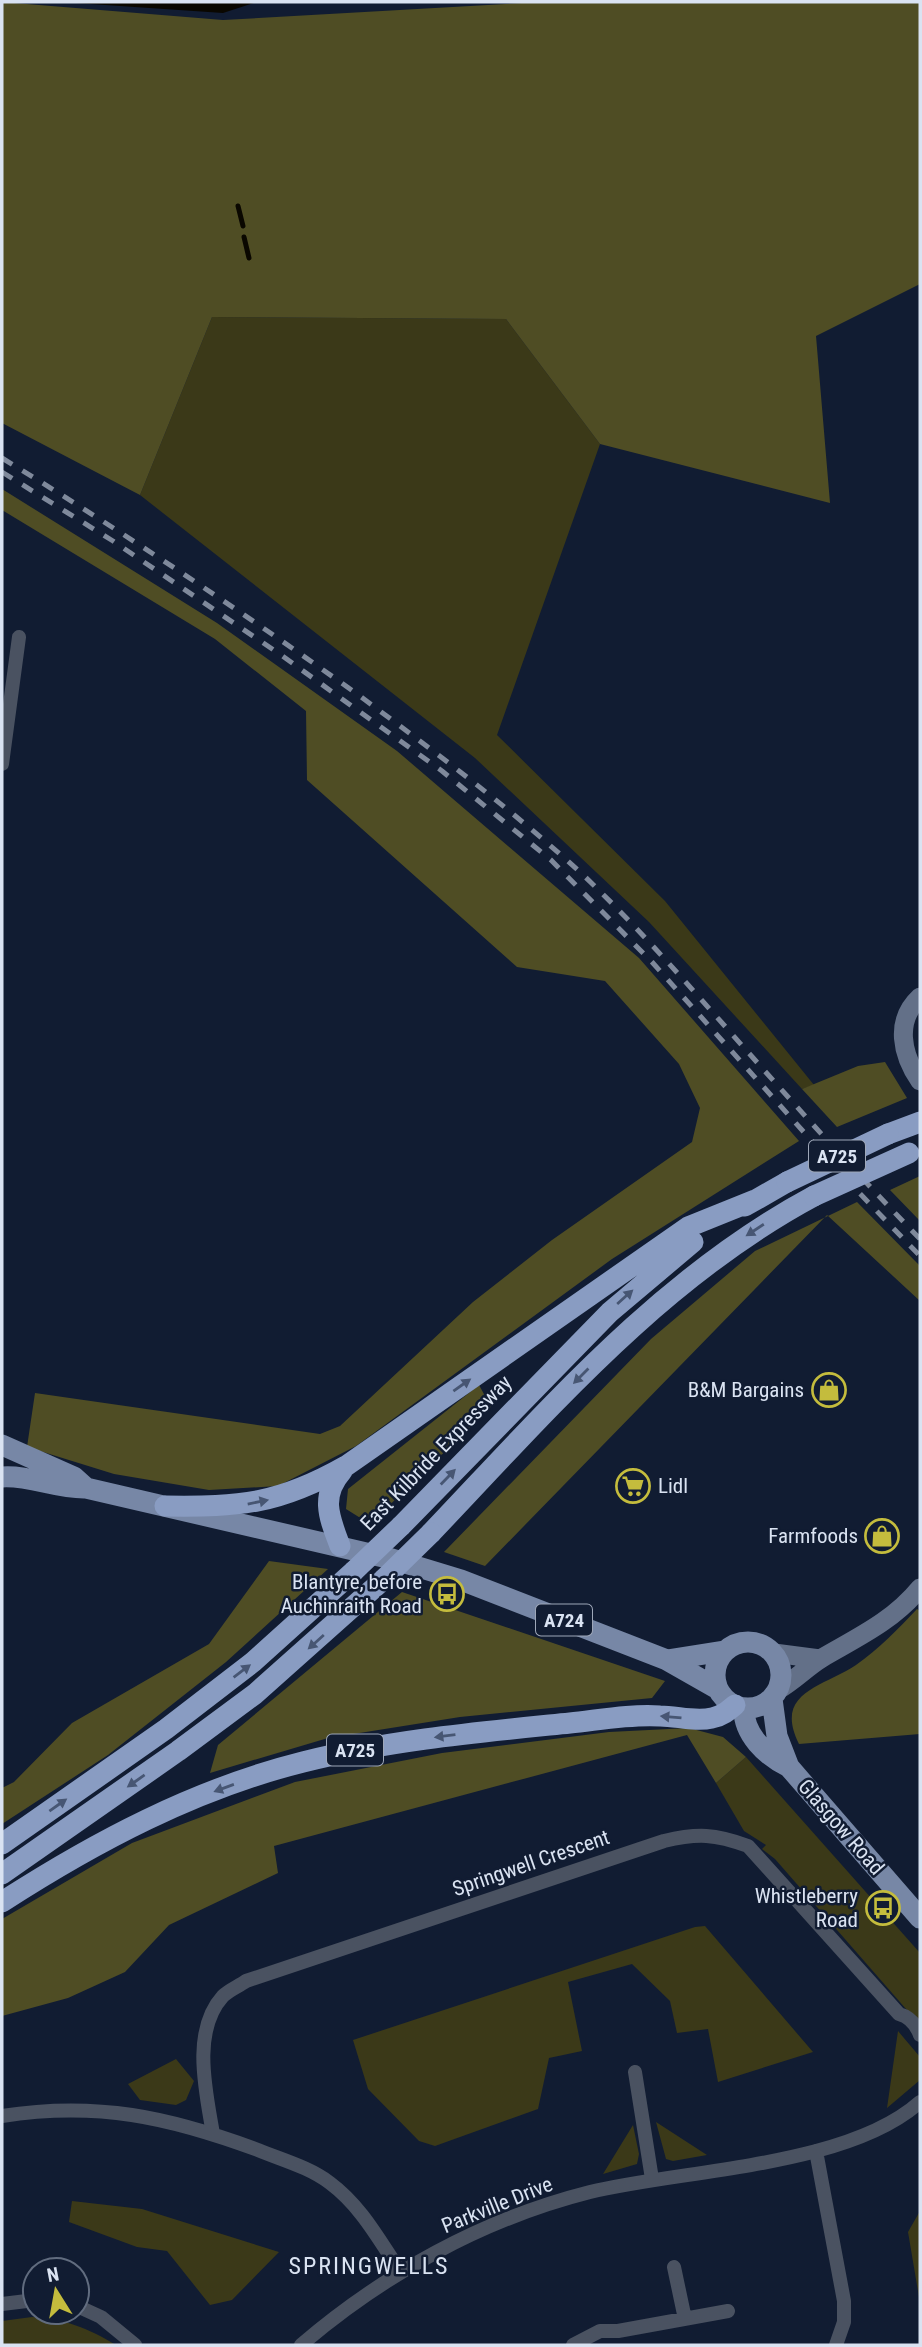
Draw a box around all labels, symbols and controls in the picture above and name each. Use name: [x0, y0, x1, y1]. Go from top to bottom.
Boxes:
road number: A725: [809, 1140, 865, 1172]
one-way arrow: [745, 1223, 765, 1236]
one-way arrow: [616, 1290, 633, 1306]
one-way arrow: [573, 1367, 590, 1383]
street label: East Kilbride Expressway: [356, 1370, 516, 1536]
shop icon: B&M Bargains: [810, 1371, 848, 1409]
one-way arrow: [453, 1378, 471, 1392]
place label: B&M Bargains: [688, 1378, 804, 1402]
supermarket icon: Lidl: [614, 1467, 652, 1505]
one-way arrow: [440, 1469, 456, 1486]
place label: Lidl: [658, 1474, 688, 1498]
one-way arrow: [247, 1496, 269, 1507]
shop icon: Farmfoods: [863, 1517, 901, 1555]
place label: Farmfoods: [768, 1524, 858, 1548]
place label: Blantyre, before Auchinraith Road: [281, 1570, 422, 1618]
bus stop icon: Blantyre, before Auchinraith Road: [428, 1575, 466, 1613]
road number: A724: [536, 1604, 592, 1636]
one-way arrow: [307, 1633, 324, 1649]
one-way arrow: [233, 1664, 251, 1678]
one-way arrow: [660, 1711, 682, 1722]
one-way arrow: [433, 1731, 455, 1742]
road number: A725: [327, 1734, 383, 1766]
one-way arrow: [127, 1774, 145, 1788]
street label: Glasgow Road: [793, 1774, 889, 1880]
one-way arrow: [213, 1783, 234, 1794]
one-way arrow: [49, 1798, 67, 1812]
street label: Springwell Crescent: [449, 1825, 613, 1901]
place label: Whistleberry Road: [755, 1884, 858, 1932]
bus stop icon: Whistleberry Road: [864, 1889, 902, 1927]
street label: Parkville Drive: [438, 2172, 556, 2238]
district label: SPRINGWELLS: [288, 2252, 450, 2280]
north arrow: [21, 2256, 91, 2326]
text: N: [45, 2262, 61, 2287]

